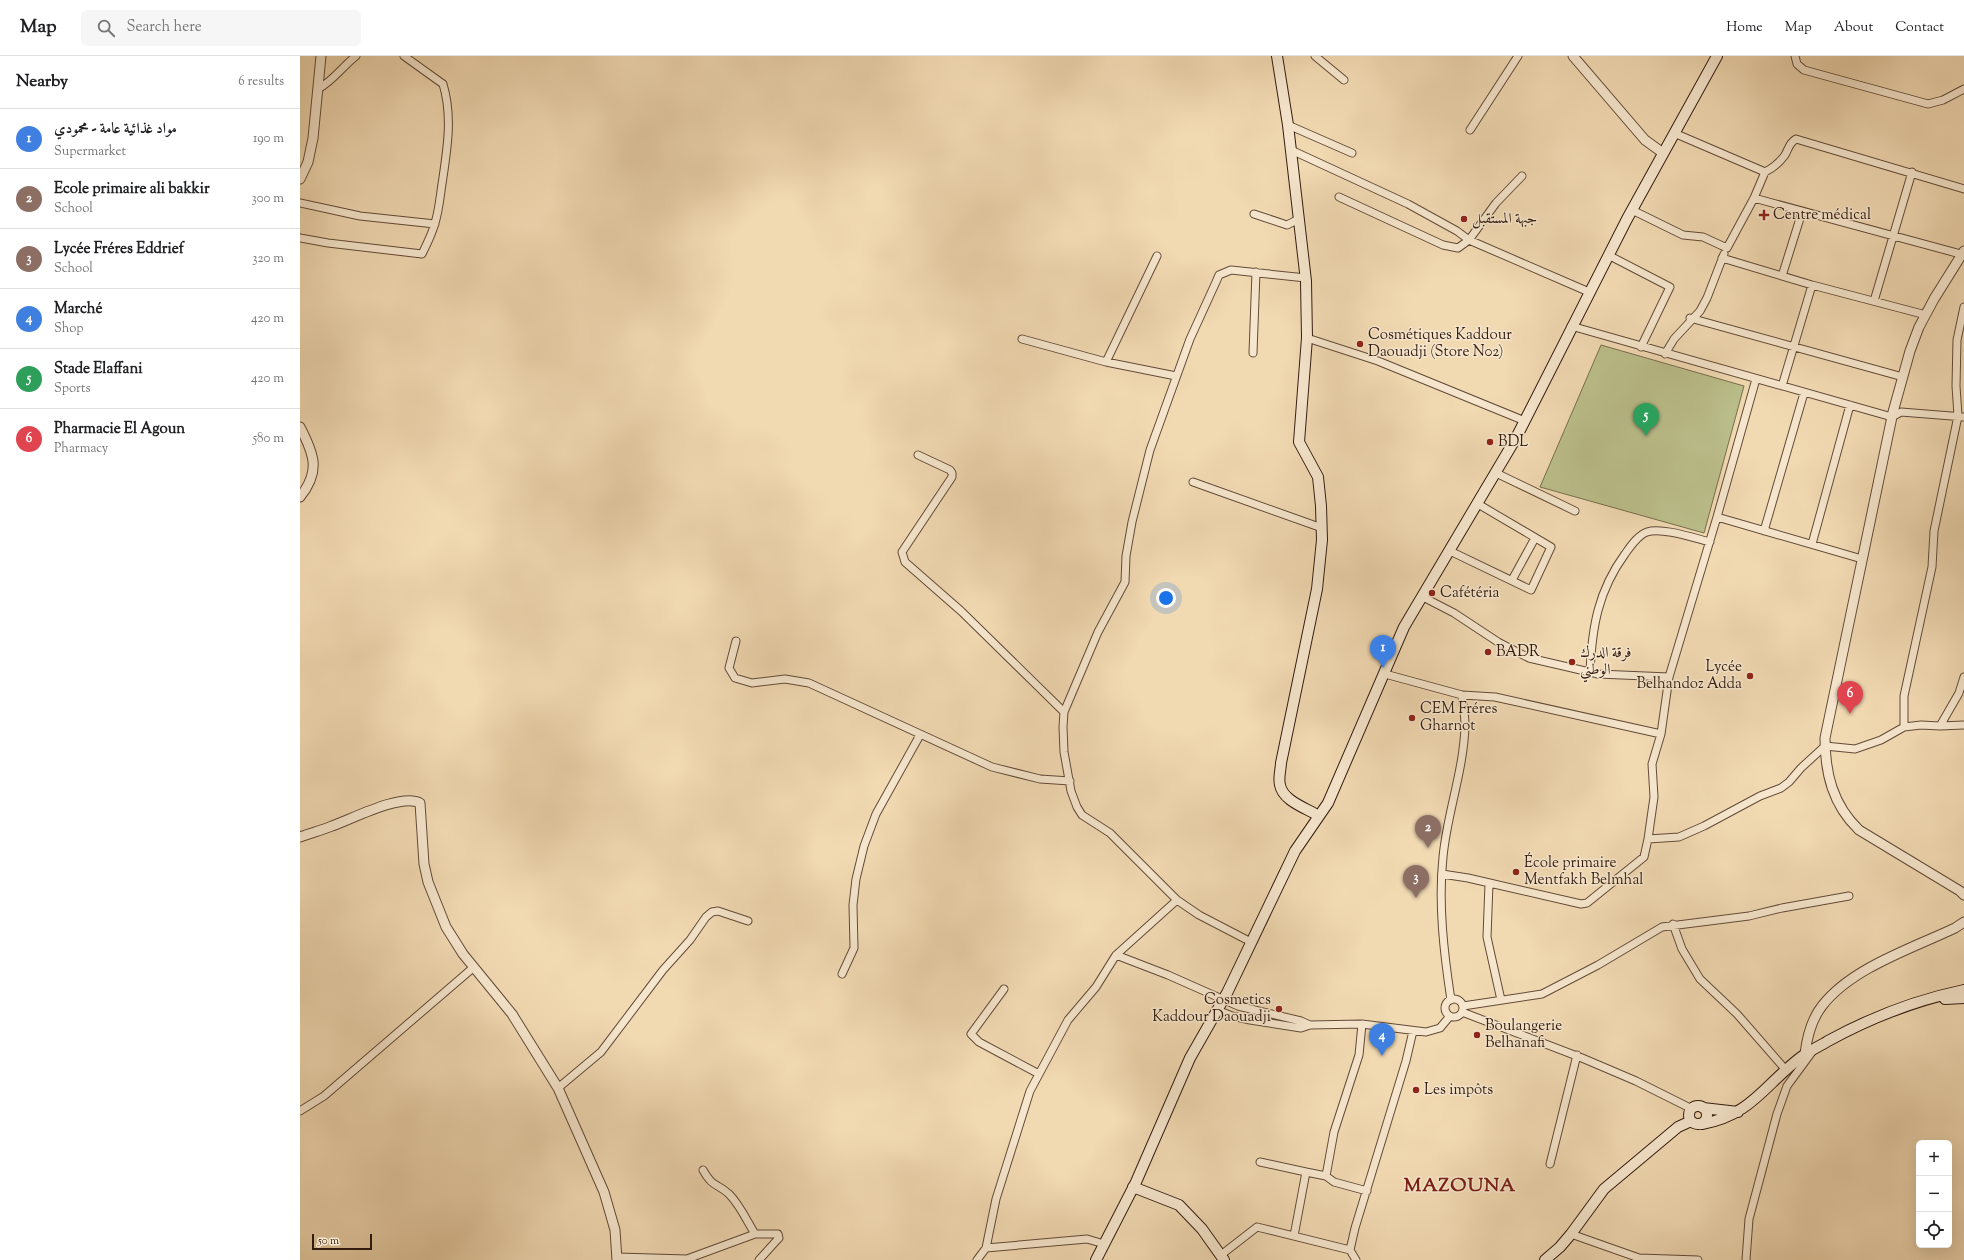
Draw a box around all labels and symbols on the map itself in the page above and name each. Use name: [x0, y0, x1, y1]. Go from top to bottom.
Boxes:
place label: Centre médical: [1773, 205, 1871, 226]
place label: جبهة المستقبل: [1472, 209, 1537, 230]
marker: Centre médical: [1758, 209, 1770, 221]
marker: جبهة المستقبل: [1459, 214, 1469, 224]
place label: Cosmétiques Kaddour Daouadji (Store N02): [1368, 325, 1512, 363]
marker: Cosmétiques Kaddour Daouadji (Store N02): [1355, 339, 1365, 349]
pin: 5: [1633, 403, 1659, 436]
place label: BDL: [1498, 432, 1528, 453]
marker: BDL: [1485, 437, 1495, 447]
place label: Cafétéria: [1440, 583, 1500, 604]
your location: [1156, 588, 1176, 608]
marker: Cafétéria: [1427, 588, 1437, 598]
pin: 1: [1370, 635, 1396, 668]
place label: BADR: [1496, 642, 1540, 663]
place label: فرقة الدرك الوطني: [1580, 643, 1631, 683]
marker: BADR: [1483, 647, 1493, 657]
marker: فرقة الدرك الوطني: [1567, 657, 1577, 667]
place label: Lycée Belhandoz Adda: [1636, 657, 1742, 695]
marker: Lycée Belhandoz Adda: [1745, 671, 1755, 681]
pin: 6: [1837, 681, 1863, 714]
place label: CEM Fréres Gharnot: [1420, 699, 1497, 737]
marker: CEM Fréres Gharnot: [1407, 713, 1417, 723]
pin: 2: [1415, 815, 1441, 848]
place label: École primaire Mentfakh Belmhal: [1524, 852, 1644, 891]
pin: 3: [1403, 865, 1429, 898]
marker: École primaire Mentfakh Belmhal: [1511, 867, 1521, 877]
place label: Cosmetics Kaddour Daouadji: [1152, 990, 1271, 1028]
marker: Cosmetics Kaddour Daouadji: [1274, 1004, 1284, 1014]
place label: Boulangerie Belhanafi: [1485, 1016, 1562, 1054]
pin: 4: [1369, 1023, 1395, 1056]
marker: Boulangerie Belhanafi: [1472, 1030, 1482, 1040]
place label: Les impôts: [1424, 1080, 1493, 1101]
marker: Les impôts: [1411, 1085, 1421, 1095]
district label: MAZOUNA: [1404, 1173, 1516, 1200]
scale bar: [312, 1232, 372, 1251]

